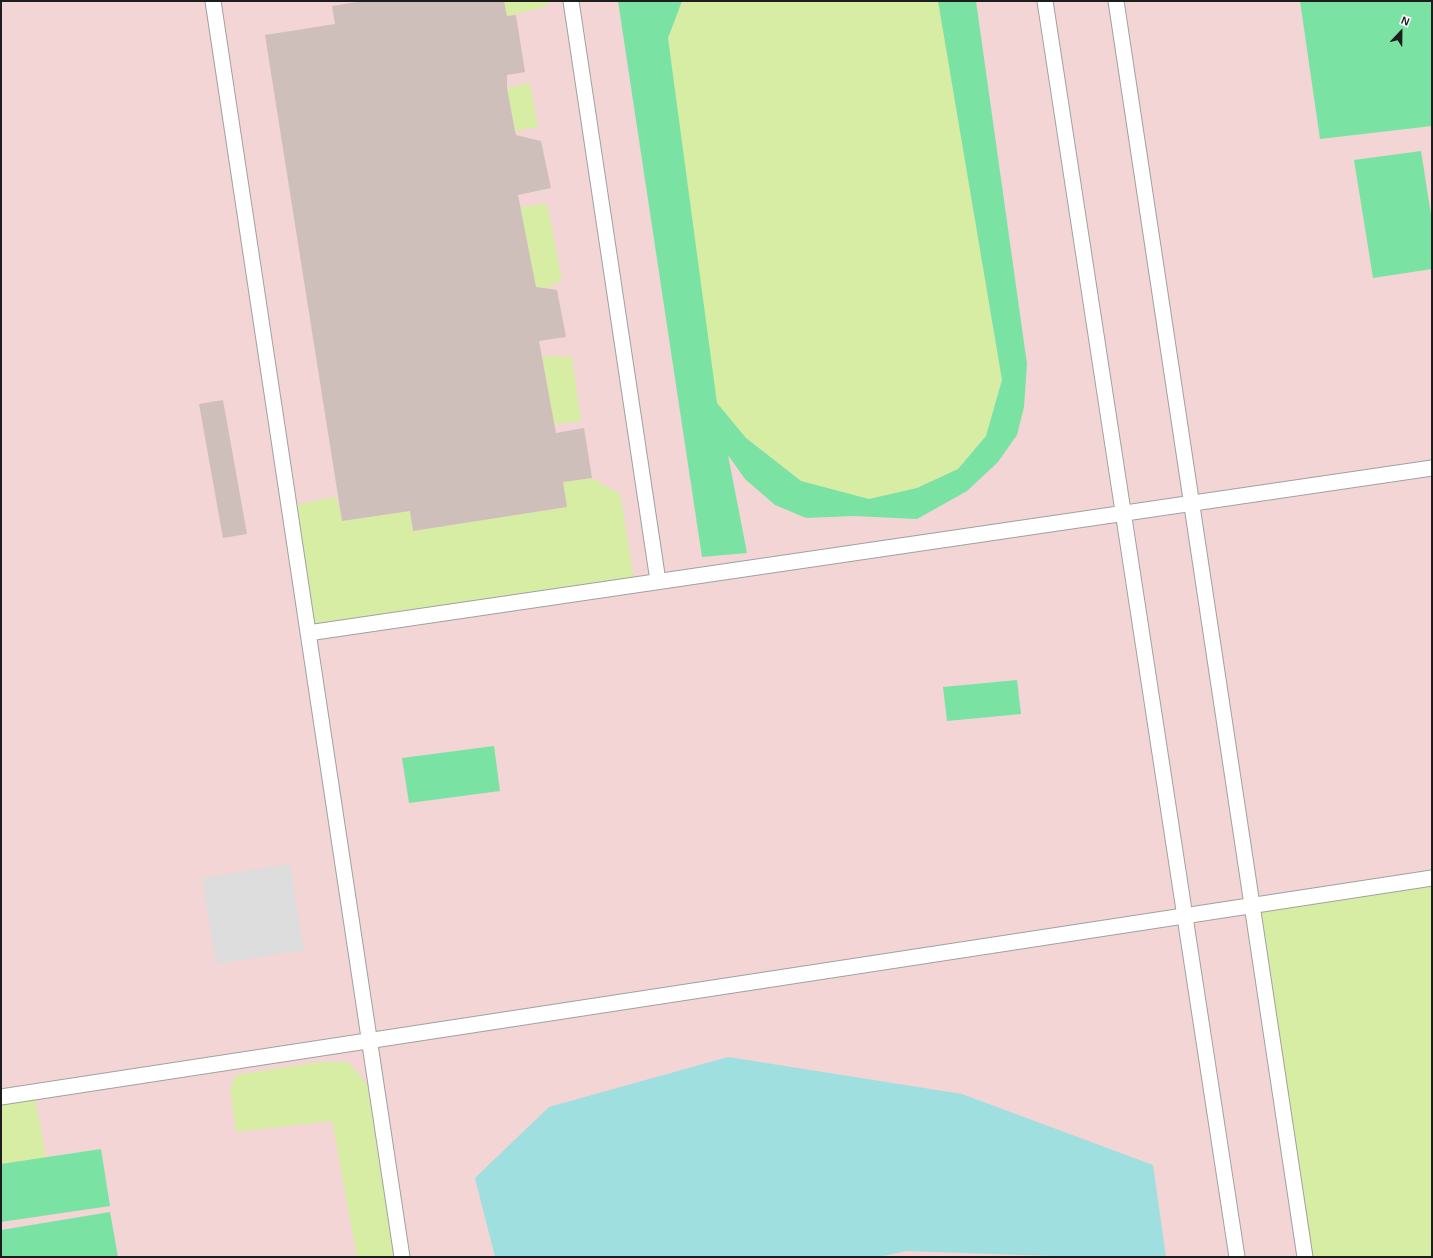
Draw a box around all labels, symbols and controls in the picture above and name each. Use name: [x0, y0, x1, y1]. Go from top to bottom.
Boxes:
north arrow: [1381, 12, 1421, 52]
text: N: [1400, 14, 1411, 28]

